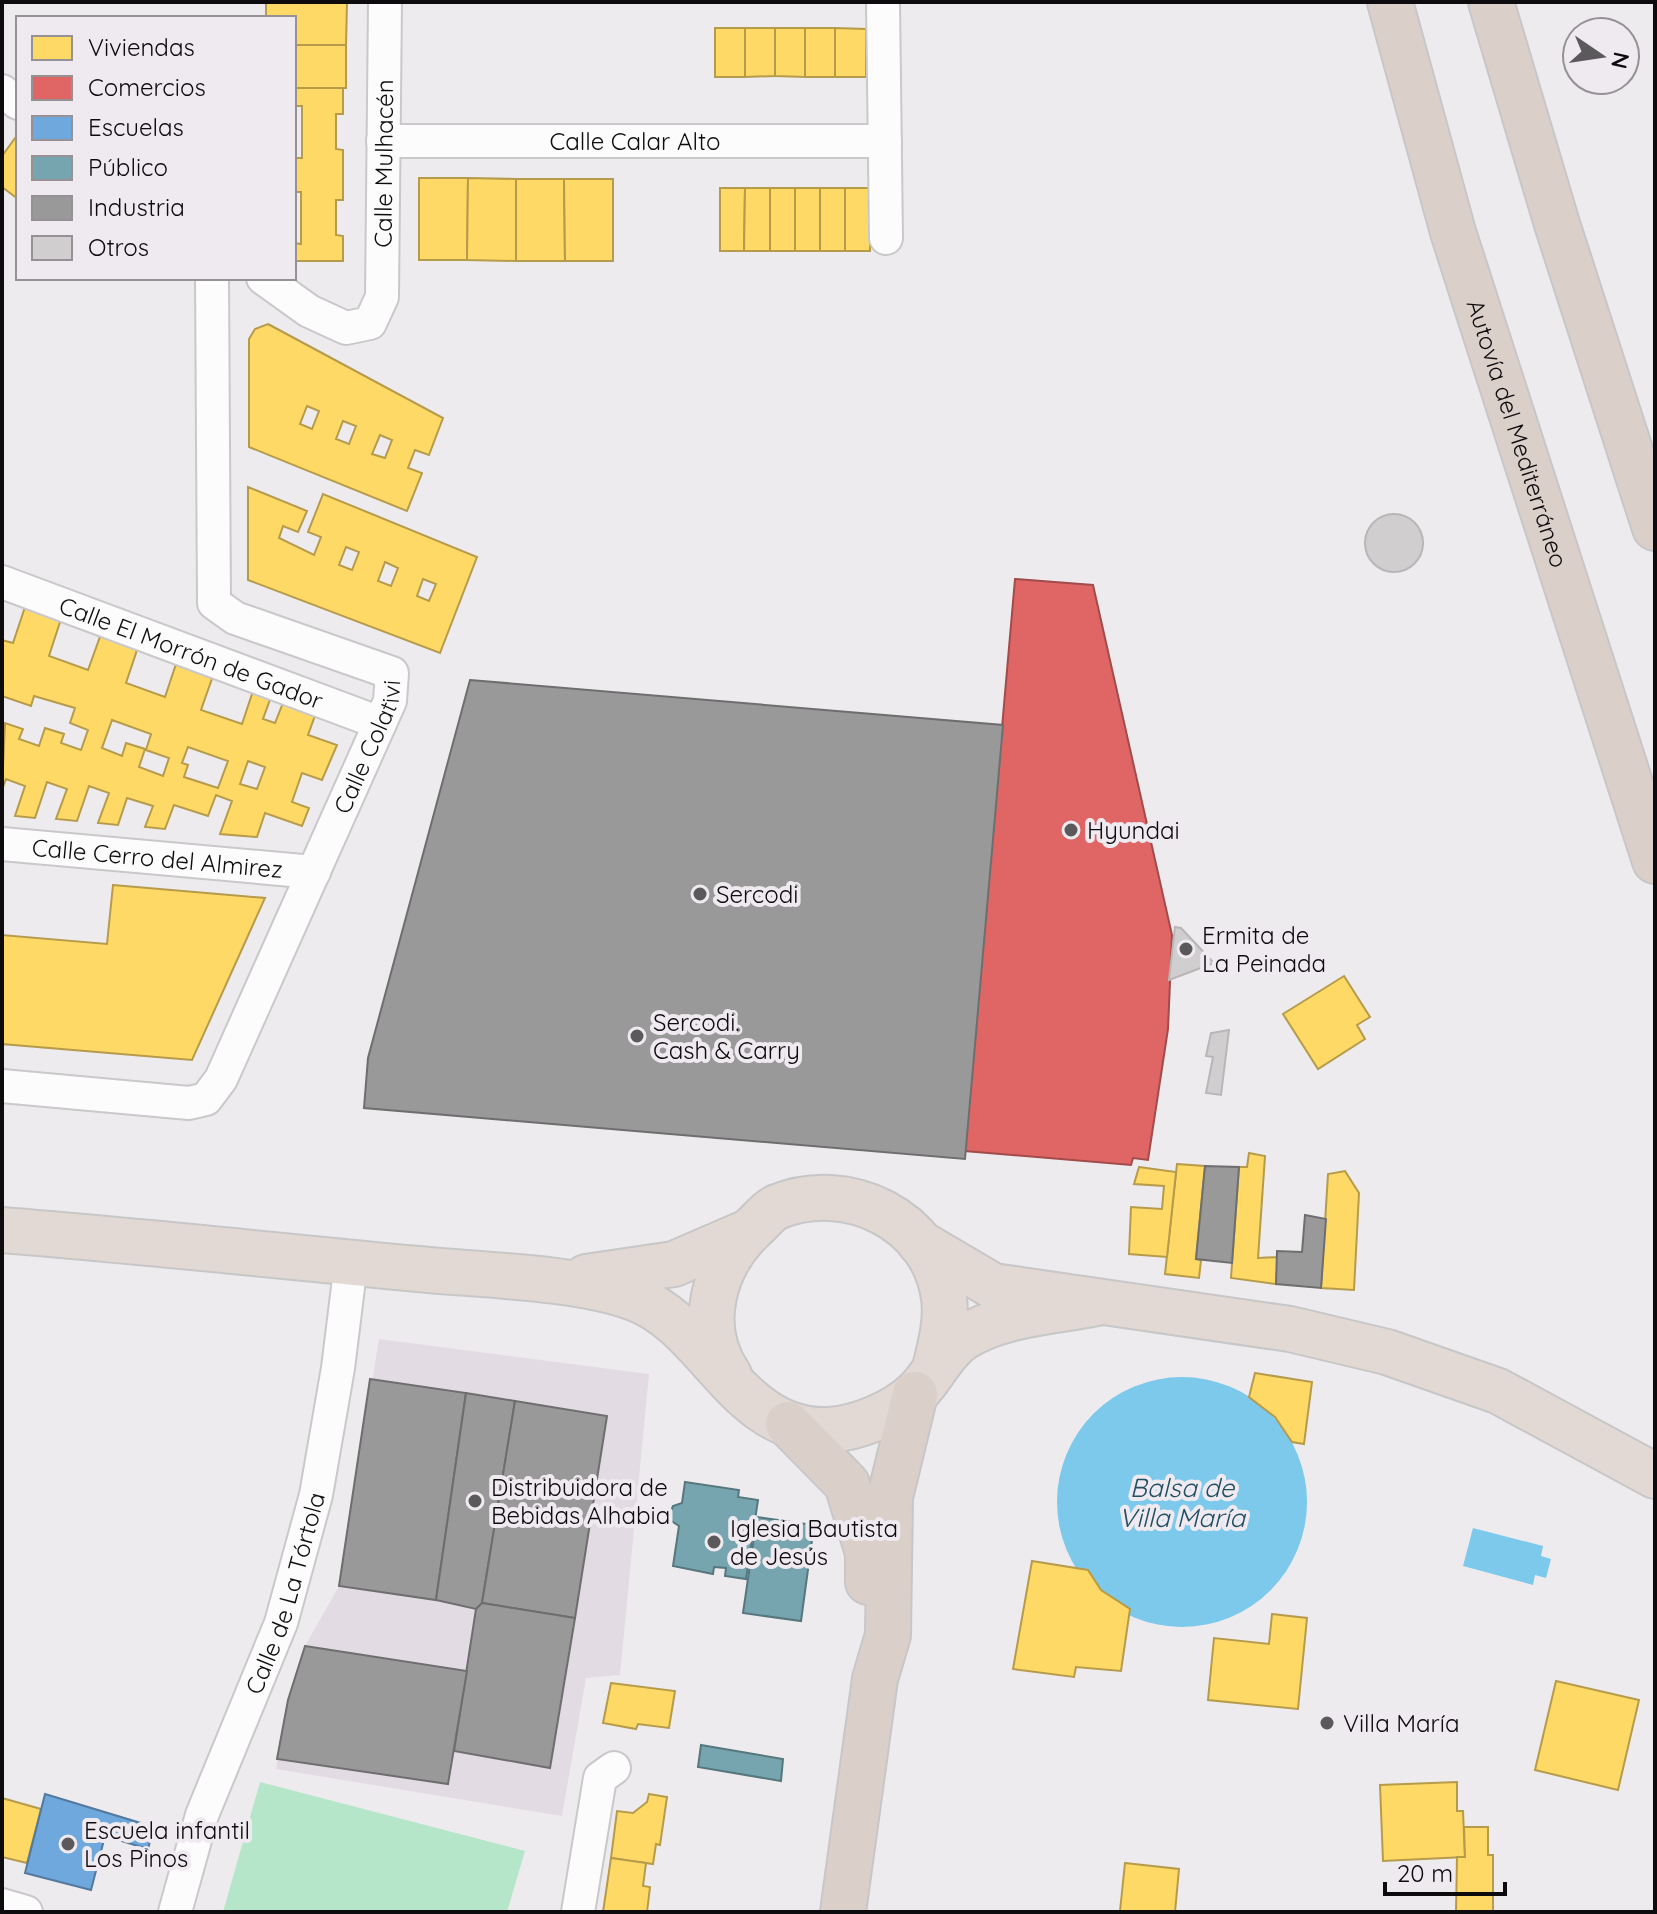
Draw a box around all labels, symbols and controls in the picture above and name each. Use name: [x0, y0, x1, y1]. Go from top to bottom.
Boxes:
legend: [16, 16, 296, 280]
north arrow: [1561, 16, 1641, 96]
text: Viviendas: [88, 32, 195, 62]
text: N: [1605, 49, 1636, 72]
text: Comercios: [88, 72, 206, 102]
street label: Calle Mulhacén: [368, 79, 399, 248]
text: Escuelas: [88, 112, 184, 142]
street label: Calle Calar Alto: [550, 126, 720, 156]
text: Público: [88, 152, 168, 182]
text: Industria: [88, 192, 185, 222]
text: Otros: [88, 232, 149, 262]
street label: Autovía del Mediterráneo: [1461, 296, 1575, 571]
street label: Calle El Morrón de Gador: [55, 590, 327, 715]
street label: Calle Colativi: [327, 679, 406, 818]
place label: Hyundai: [1087, 815, 1180, 845]
marker: Hyundai: [1062, 821, 1080, 839]
street label: Calle Cerro del Almirez: [31, 832, 284, 884]
place label: Sercodi: [716, 879, 798, 909]
marker: Sercodi: [691, 885, 709, 903]
place label: Ermita de La Peinada: [1202, 920, 1326, 978]
marker: Ermita de La Peinada: [1177, 940, 1195, 958]
place label: Sercodi. Cash & Carry: [653, 1007, 800, 1065]
marker: Sercodi. Cash & Carry: [628, 1027, 646, 1045]
water label: Balsa de Villa María: [1119, 1471, 1246, 1534]
place label: Distribuidora de Bebidas Alhabia: [491, 1472, 670, 1530]
street label: Calle de La Tórtola: [238, 1489, 331, 1699]
marker: Distribuidora de Bebidas Alhabia: [466, 1492, 484, 1510]
place label: Iglesia Bautista de Jesús: [730, 1513, 898, 1571]
marker: Iglesia Bautista de Jesús: [705, 1533, 723, 1551]
place label: Villa María: [1343, 1708, 1460, 1738]
marker: Villa María: [1318, 1714, 1336, 1732]
place label: Escuela infantil Los Pinos: [84, 1815, 250, 1873]
marker: Escuela infantil Los Pinos: [59, 1835, 77, 1853]
scale bar: [1385, 1846, 1505, 1896]
text: 20 m: [1397, 1858, 1453, 1888]

